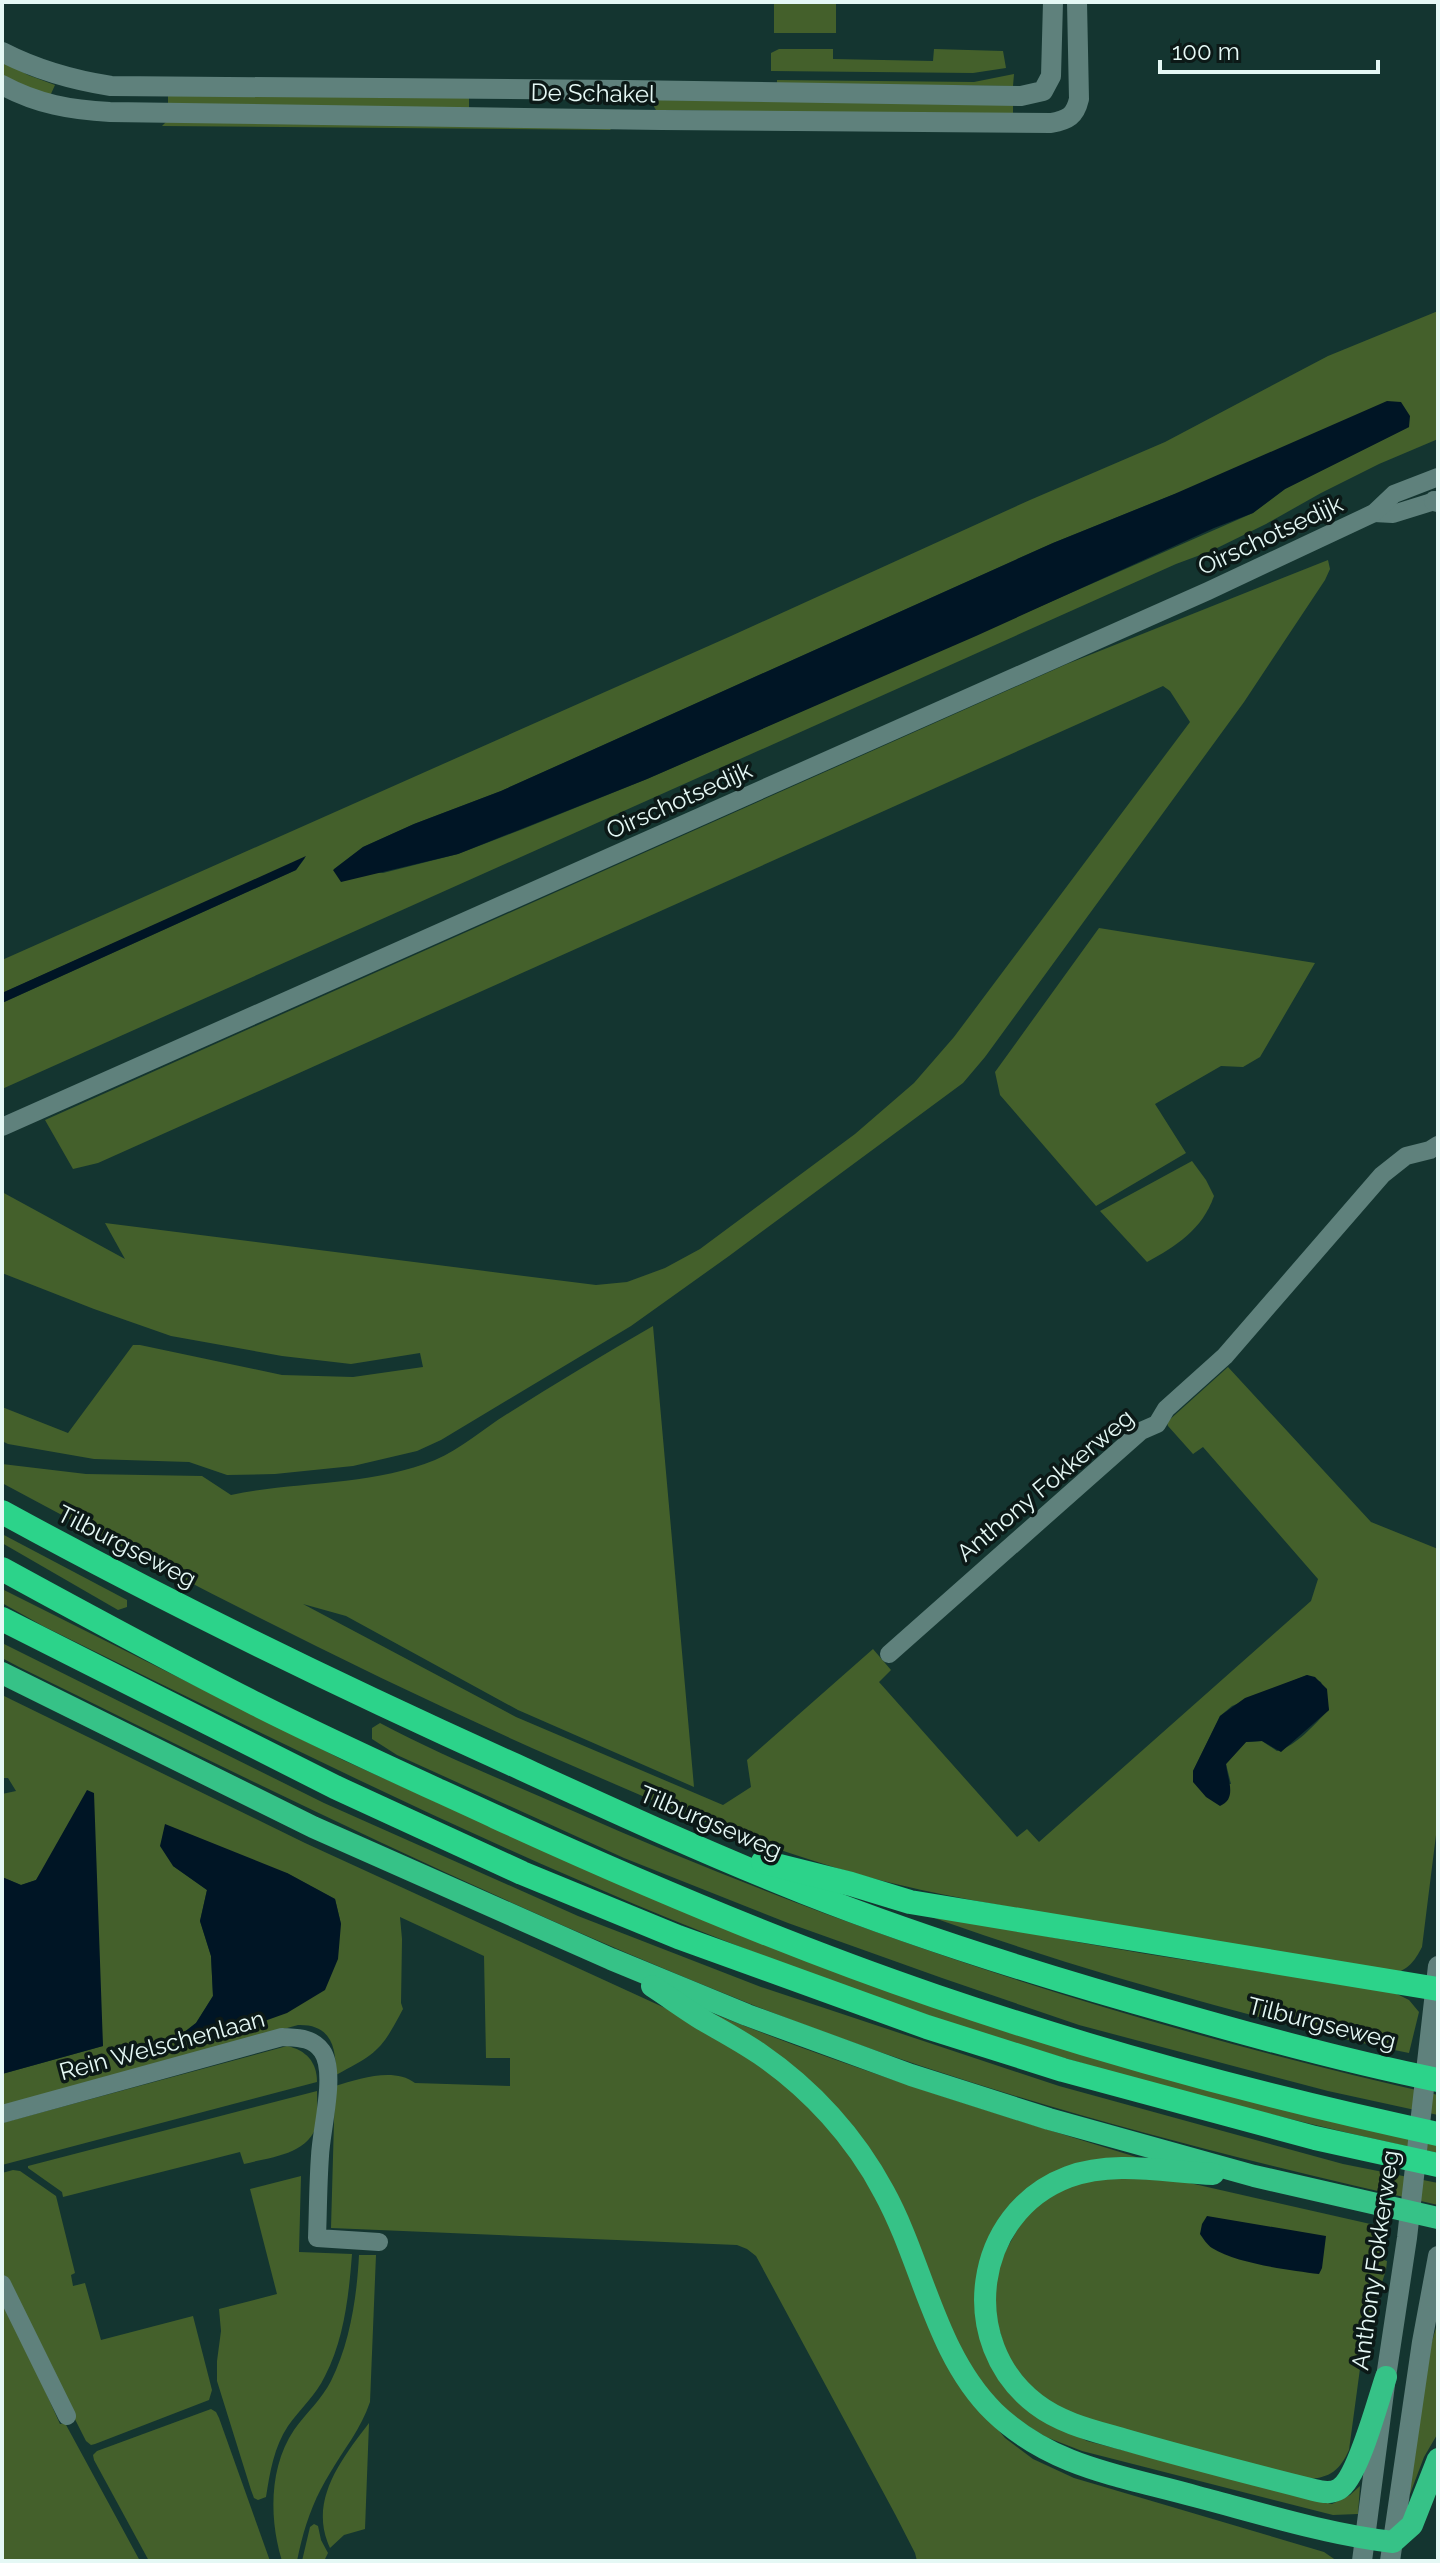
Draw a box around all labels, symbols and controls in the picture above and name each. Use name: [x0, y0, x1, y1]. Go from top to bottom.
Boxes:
scale bar: [1160, 24, 1378, 74]
text: 100 m: [1172, 37, 1240, 66]
street label: De Schakel: [530, 77, 656, 109]
street label: Oirschotsedijk: [1193, 489, 1347, 581]
street label: Oirschotsedijk: [602, 755, 757, 845]
street label: Anthony Fokkerweg: [951, 1403, 1139, 1567]
street label: Tilburgseweg: [53, 1499, 201, 1593]
street label: Tilburgseweg: [635, 1779, 787, 1865]
street label: Tilburgseweg: [1245, 1991, 1399, 2055]
street label: Rein Welschenlaan: [56, 2004, 268, 2086]
street label: Anthony Fokkerweg: [1345, 2148, 1405, 2372]

